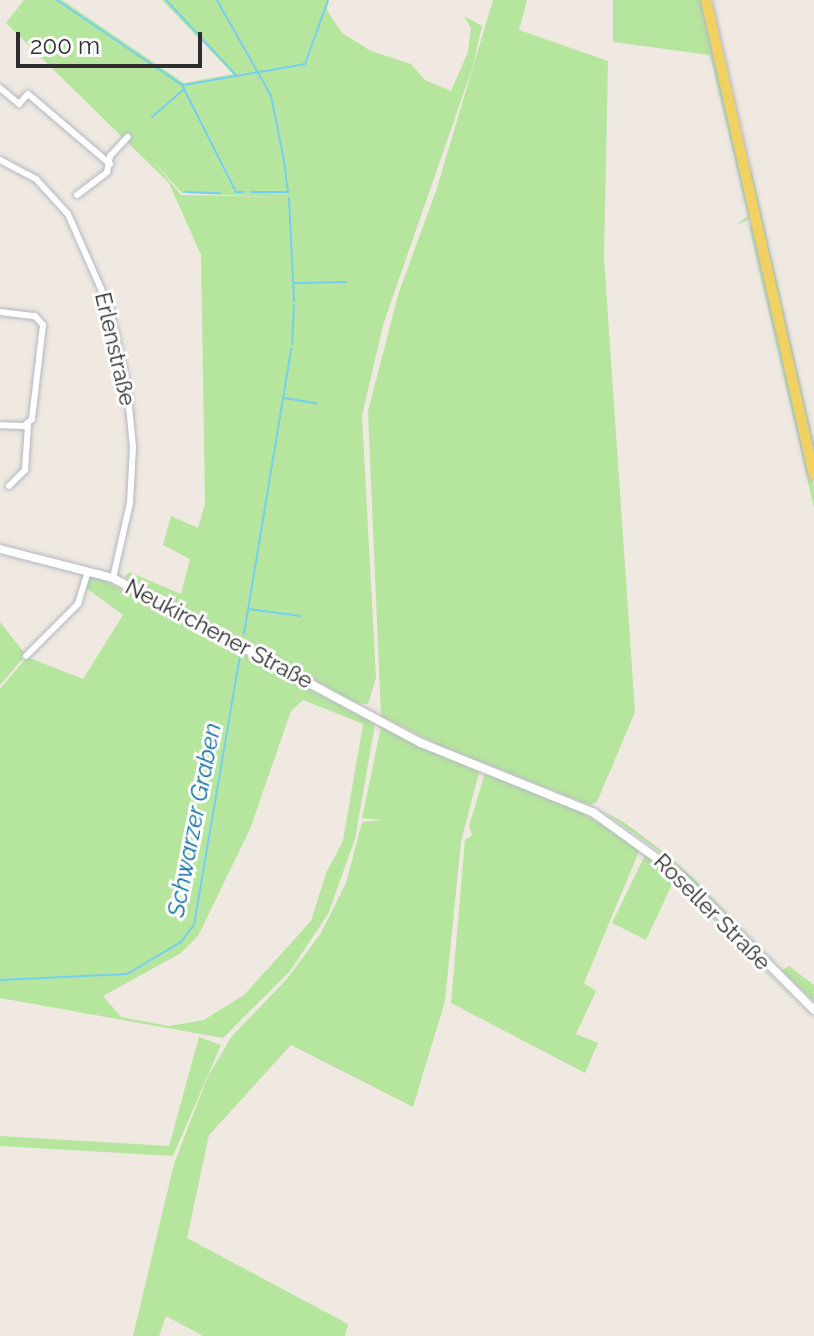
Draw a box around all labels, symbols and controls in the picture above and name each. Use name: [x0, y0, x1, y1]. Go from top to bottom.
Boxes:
scale bar: [20, 16, 206, 66]
text: 200 m: [30, 31, 100, 60]
street label: Erlenstraße: [89, 290, 141, 408]
street label: Neukirchener Straße: [121, 573, 317, 695]
water label: Schwarzer Graben: [161, 720, 227, 920]
street label: Roseller Straße: [648, 848, 776, 976]

